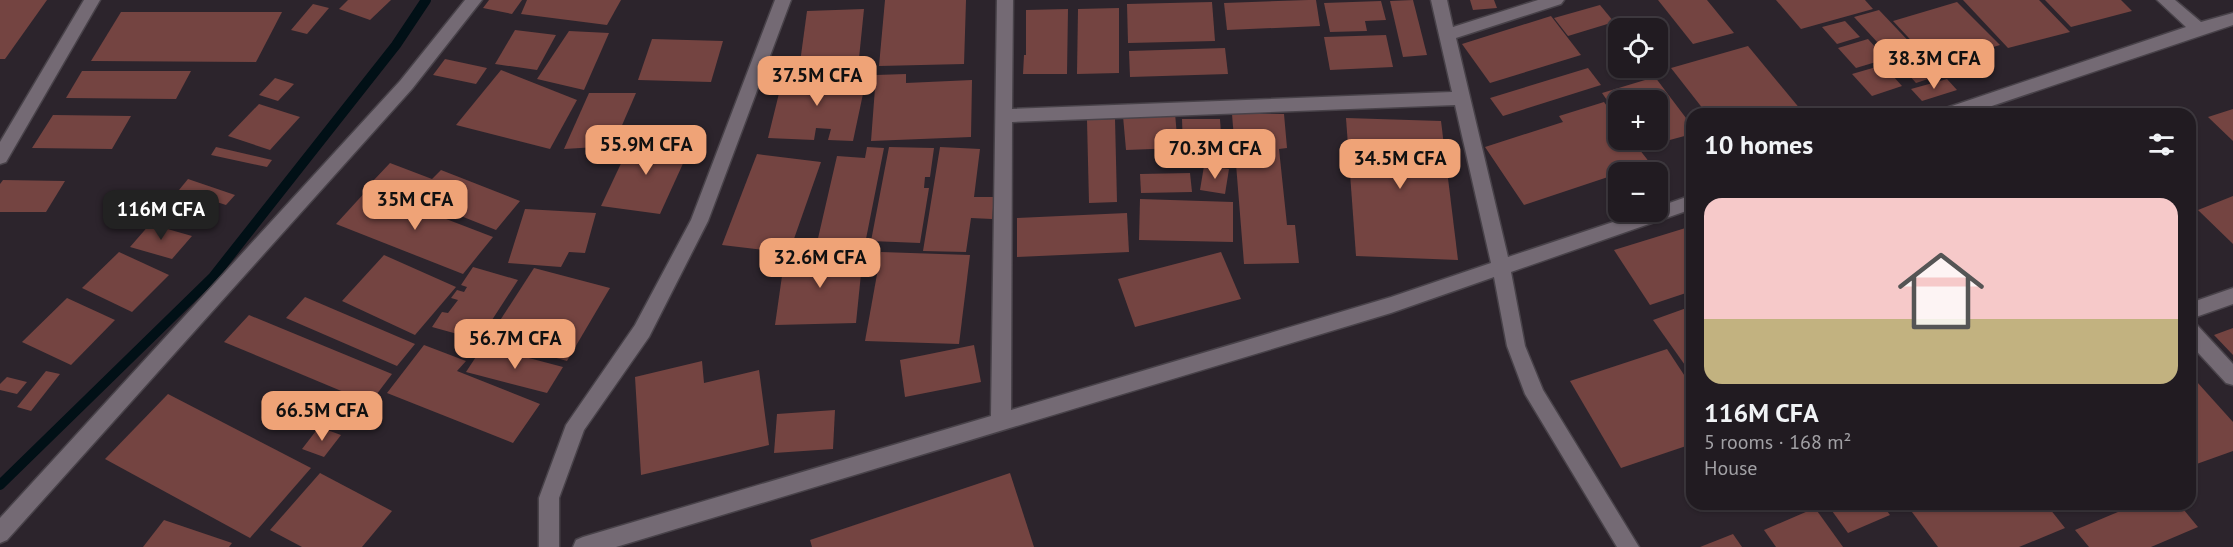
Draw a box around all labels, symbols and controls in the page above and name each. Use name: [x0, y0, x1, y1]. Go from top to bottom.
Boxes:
map controls: [1608, 18, 1668, 222]
button: locate: [1608, 18, 1668, 78]
pin: 38.3M CFA: [1865, 39, 2003, 90]
text: 38.3M CFA: [1887, 45, 1981, 71]
pin: 37.5M CFA: [748, 56, 886, 107]
text: 37.5M CFA: [772, 62, 862, 88]
button: +: [1608, 90, 1668, 150]
pin: 55.9M CFA: [577, 125, 715, 176]
text: 10 homes: [1704, 128, 1813, 161]
icon: filters: [2145, 128, 2178, 161]
pin: 70.3M CFA: [1146, 129, 1284, 180]
text: 55.9M CFA: [599, 131, 693, 157]
text: 70.3M CFA: [1168, 135, 1262, 161]
pin: 34.5M CFA: [1331, 139, 1469, 190]
text: 34.5M CFA: [1353, 145, 1447, 171]
button: −: [1608, 162, 1668, 222]
pin: 35M CFA: [360, 180, 470, 231]
text: 35M CFA: [377, 186, 453, 212]
pin: 116M CFA: [99, 190, 223, 241]
text: 116M CFA: [117, 196, 205, 222]
icon: home: [1887, 237, 1995, 345]
pin: 32.6M CFA: [751, 238, 889, 289]
text: 32.6M CFA: [773, 244, 867, 270]
pin: 56.7M CFA: [446, 319, 584, 370]
text: 56.7M CFA: [468, 325, 562, 351]
pin: 66.5M CFA: [253, 391, 391, 442]
text: 116M CFA: [1704, 396, 1819, 429]
text: 66.5M CFA: [275, 397, 369, 423]
text: 5 rooms · 168 m²: [1704, 429, 1851, 455]
text: House: [1704, 455, 1758, 481]

